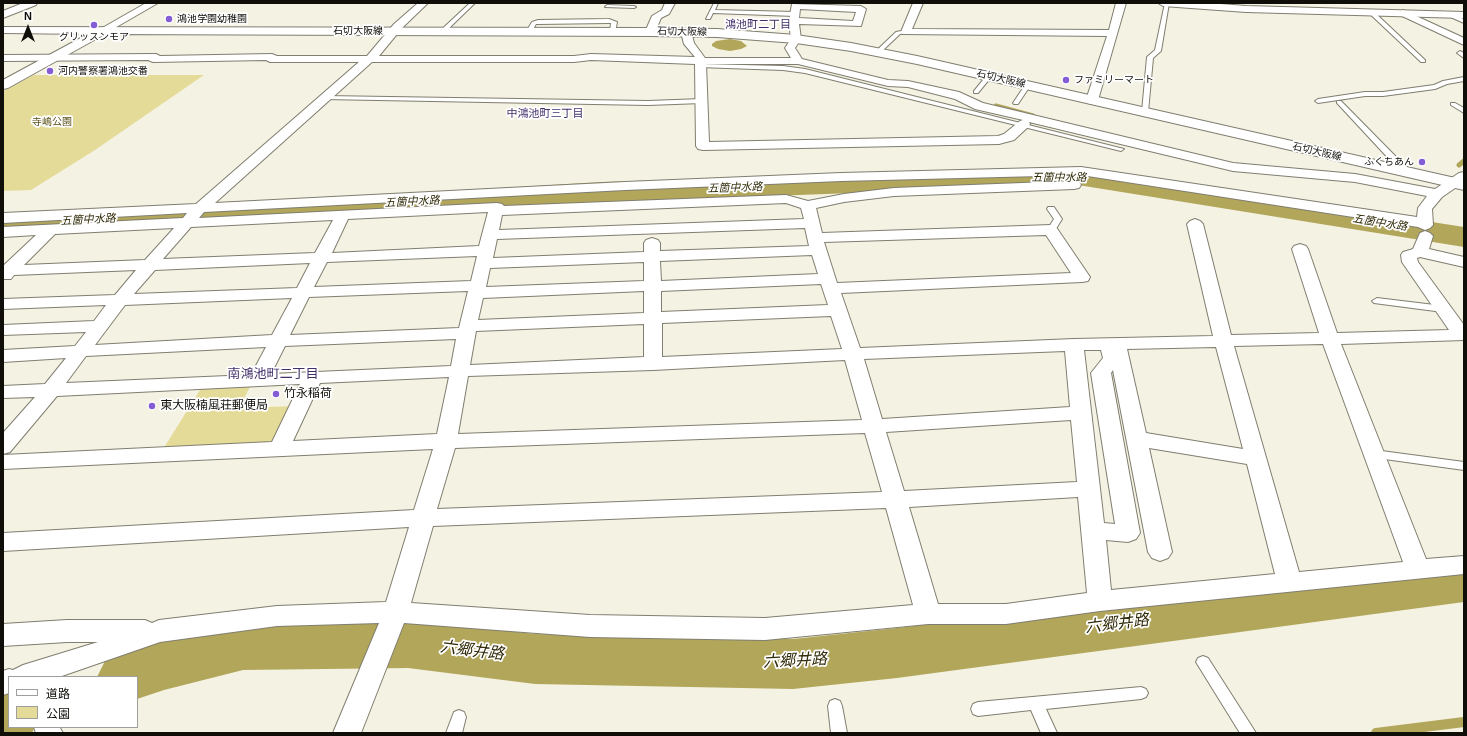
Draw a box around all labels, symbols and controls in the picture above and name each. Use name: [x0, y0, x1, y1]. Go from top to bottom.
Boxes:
north arrow: [8, 8, 48, 48]
text: N: [24, 10, 32, 22]
place label: 鴻池学園幼稚園: [177, 13, 247, 25]
marker: 鴻池学園幼稚園: [164, 14, 174, 24]
district label: 鴻池町二丁目: [725, 18, 791, 32]
marker: グリッスンモア: [89, 20, 99, 30]
street label: 石切大阪線: [333, 25, 383, 37]
street label: 石切大阪線: [657, 26, 707, 38]
place label: グリッスンモア: [59, 31, 129, 43]
place label: 河内警察署鴻池交番: [58, 65, 148, 77]
marker: 河内警察署鴻池交番: [45, 66, 55, 76]
street label: 石切大阪線: [975, 68, 1027, 90]
place label: ファミリーマート: [1074, 74, 1154, 86]
marker: ファミリーマート: [1061, 75, 1071, 85]
district label: 中鴻池町三丁目: [507, 107, 583, 121]
park label: 寺嶋公園: [32, 116, 72, 128]
street label: 石切大阪線: [1291, 141, 1343, 163]
place label: ふくちあん: [1364, 156, 1414, 168]
marker: ふくちあん: [1417, 157, 1427, 167]
water label: 五箇中水路: [1032, 171, 1086, 185]
water label: 五箇中水路: [707, 180, 763, 196]
water label: 五箇中水路: [384, 194, 440, 210]
water label: 五箇中水路: [60, 212, 116, 228]
water label: 五箇中水路: [1352, 212, 1408, 234]
district label: 南鴻池町二丁目: [228, 366, 318, 382]
place label: 竹永稲荷: [284, 387, 332, 401]
marker: 竹永稲荷: [271, 389, 281, 399]
place label: 東大阪楠風荘郵便局: [160, 399, 268, 413]
marker: 東大阪楠風荘郵便局: [147, 401, 157, 411]
water label: 六郷井路: [1084, 611, 1150, 637]
water label: 六郷井路: [439, 638, 505, 664]
water label: 六郷井路: [763, 650, 827, 672]
legend: [8, 676, 138, 728]
text: 道路: [46, 687, 70, 701]
text: 公園: [46, 707, 70, 721]

